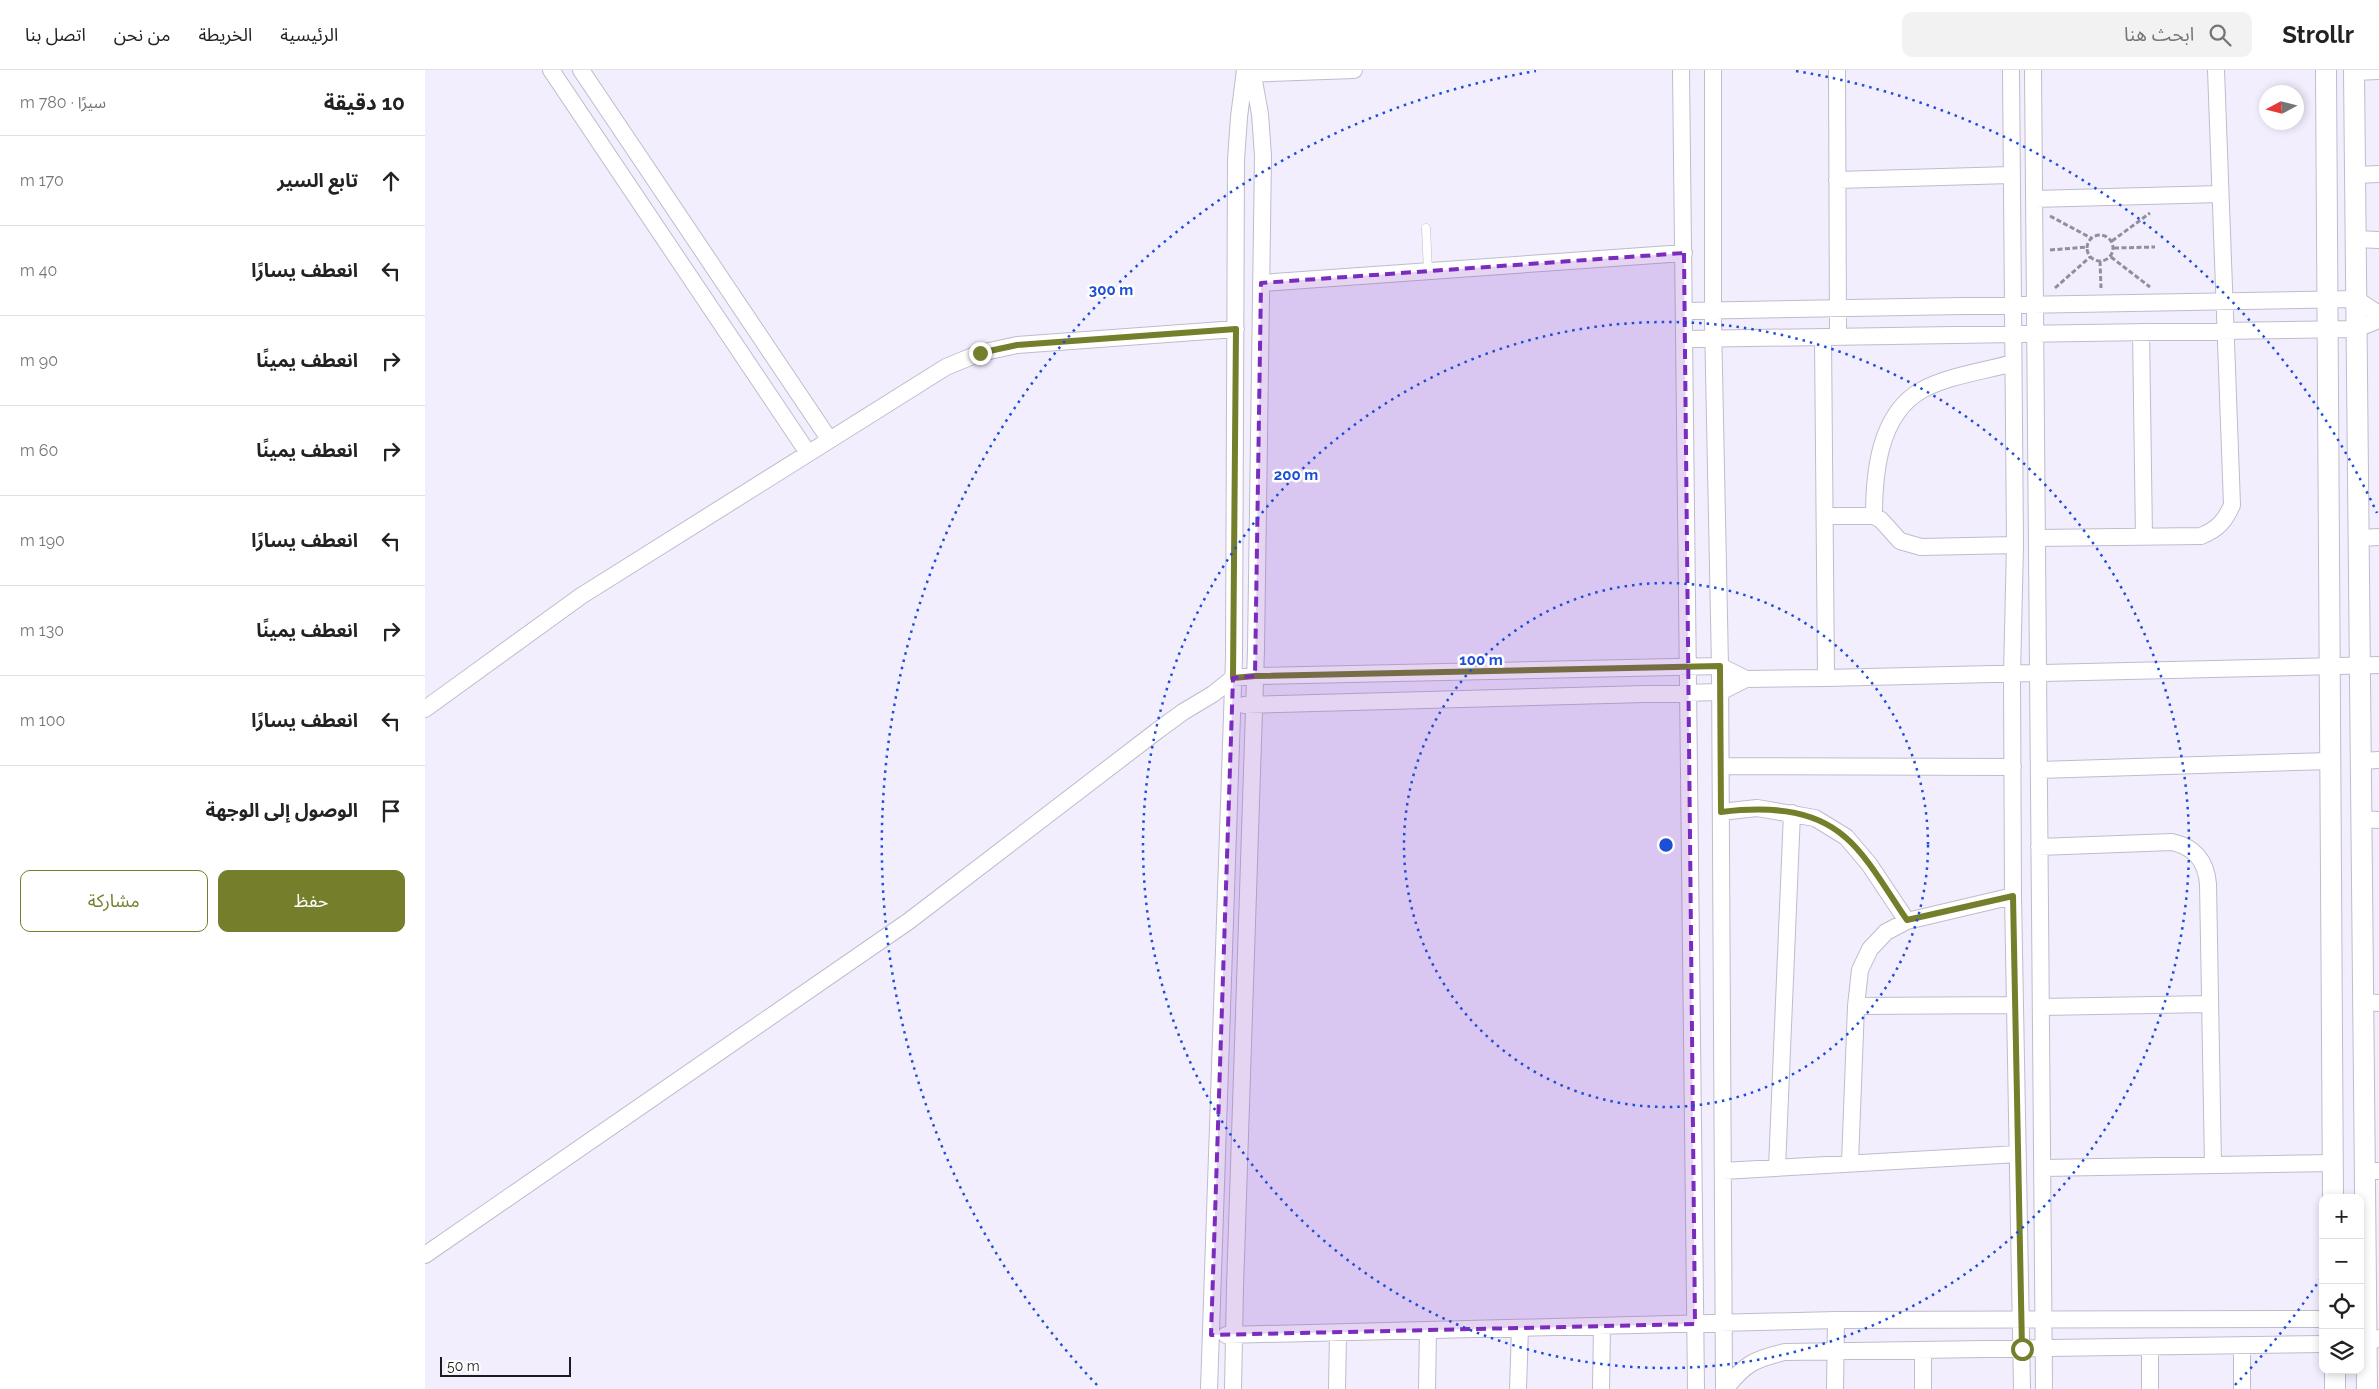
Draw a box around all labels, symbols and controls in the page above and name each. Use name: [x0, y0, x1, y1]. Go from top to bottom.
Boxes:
search box: [1902, 12, 2252, 57]
text: Strollr: [2282, 20, 2354, 49]
icon: search: [2206, 21, 2234, 49]
text: ابحث هنا: [2124, 23, 2194, 45]
text: اتصل بنا: [25, 24, 86, 45]
text: من نحن: [114, 24, 170, 45]
text: الخريطة: [198, 24, 252, 45]
text: الرئيسية: [280, 24, 338, 45]
north arrow: [2259, 85, 2304, 130]
text: 10 دقيقة: [324, 90, 405, 115]
text: سيرًا · 780 m: [20, 93, 106, 112]
icon: ahead: [377, 167, 405, 195]
text: تابع السير: [277, 169, 358, 191]
text: 170 m: [20, 171, 64, 190]
icon: left: [377, 257, 405, 285]
text: انعطف يسارًا: [251, 259, 358, 281]
text: 40 m: [20, 261, 57, 280]
text: 300 m: [1089, 281, 1133, 299]
route end: [969, 342, 992, 365]
icon: right: [377, 347, 405, 375]
text: انعطف يمينًا: [256, 349, 358, 371]
text: 90 m: [20, 351, 58, 370]
icon: right: [377, 437, 405, 465]
text: انعطف يمينًا: [256, 439, 358, 461]
text: 60 m: [20, 441, 58, 460]
text: 200 m: [1274, 466, 1318, 484]
icon: left: [377, 527, 405, 555]
text: انعطف يسارًا: [251, 529, 358, 551]
text: 190 m: [20, 531, 65, 550]
icon: right: [377, 617, 405, 645]
text: انعطف يمينًا: [256, 619, 358, 641]
text: 130 m: [20, 621, 64, 640]
text: 100 m: [1459, 651, 1503, 669]
icon: left: [377, 707, 405, 735]
text: انعطف يسارًا: [251, 709, 358, 731]
text: 100 m: [20, 711, 65, 730]
icon: arrive: [377, 797, 405, 825]
text: الوصول إلى الوجهة: [205, 799, 358, 821]
centre of rings: [1657, 836, 1675, 854]
button: مشاركة: [20, 870, 208, 932]
button: حفظ: [218, 870, 405, 932]
map controls: [2319, 1194, 2364, 1374]
button: +: [2319, 1194, 2364, 1239]
button: −: [2319, 1239, 2364, 1284]
button: locate: [2319, 1284, 2364, 1329]
button: layers: [2319, 1329, 2364, 1374]
route start: [2011, 1338, 2034, 1361]
scale bar: [440, 1354, 571, 1377]
text: 50 m: [447, 1358, 480, 1374]

